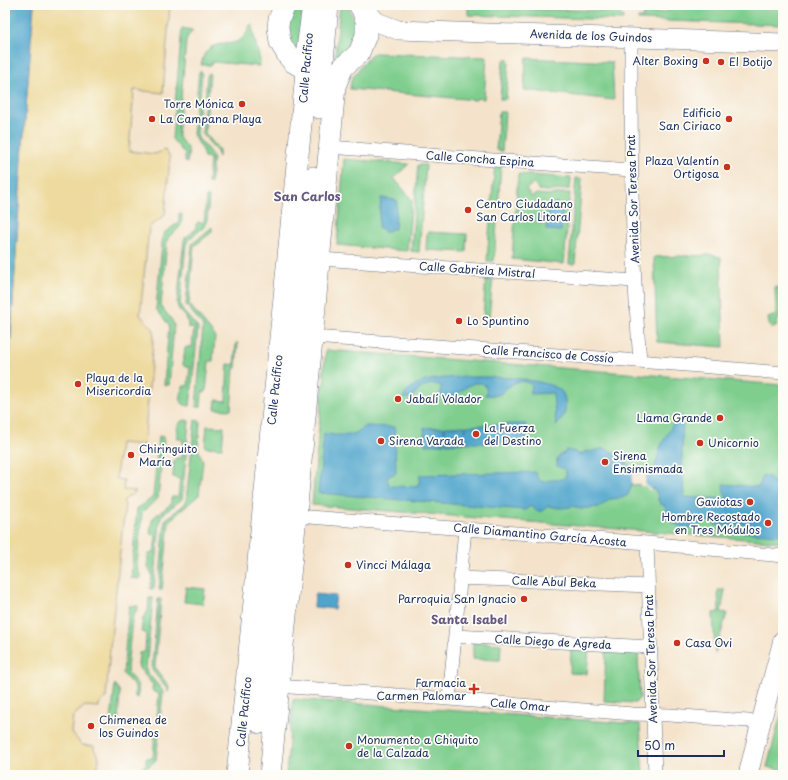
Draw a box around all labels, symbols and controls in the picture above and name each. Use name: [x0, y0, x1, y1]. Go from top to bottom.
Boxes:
street label: Avenida de los Guindos: [530, 25, 653, 46]
street label: Calle Pacífico: [294, 32, 317, 104]
place label: Alter Boxing: [633, 52, 698, 69]
place label: El Botijo: [729, 53, 772, 70]
marker: Alter Boxing: [701, 56, 711, 66]
marker: El Botijo: [716, 57, 726, 67]
place label: Torre Mónica: [163, 95, 234, 112]
marker: Torre Mónica: [237, 99, 247, 109]
place label: Edificio San Ciriaco: [659, 104, 721, 134]
place label: La Campana Playa: [160, 110, 262, 127]
marker: La Campana Playa: [147, 114, 157, 124]
marker: Edificio San Ciriaco: [724, 114, 734, 124]
street label: Avenida Sor Teresa Prat: [622, 134, 643, 264]
street label: Calle Concha Espina: [425, 146, 535, 171]
place label: Plaza Valentín Ortigosa: [645, 152, 719, 182]
marker: Plaza Valentín Ortigosa: [722, 162, 732, 172]
district label: San Carlos: [274, 187, 341, 205]
place label: Centro Ciudadano San Carlos Litoral: [476, 195, 573, 225]
marker: Centro Ciudadano San Carlos Litoral: [463, 205, 473, 215]
street label: Calle Gabriela Mistral: [418, 257, 536, 282]
place label: Lo Spuntino: [467, 312, 529, 329]
marker: Lo Spuntino: [454, 316, 464, 326]
street label: Calle Francisco de Cossío: [482, 340, 614, 367]
street label: Calle Pacífico: [262, 354, 287, 426]
place label: Playa de la Misericordia: [86, 369, 151, 399]
marker: Playa de la Misericordia: [73, 379, 83, 389]
place label: Jabalí Volador: [406, 390, 483, 407]
marker: Jabalí Volador: [393, 394, 403, 404]
place label: Llama Grande: [636, 409, 712, 426]
marker: Llama Grande: [715, 413, 725, 423]
place label: La Fuerza del Destino: [484, 419, 541, 449]
marker: La Fuerza del Destino: [471, 429, 481, 439]
place label: Sirena Varada: [389, 432, 464, 449]
place label: Unicornio: [708, 434, 759, 451]
marker: Sirena Varada: [376, 436, 386, 446]
marker: Unicornio: [695, 438, 705, 448]
place label: Chiringuito María: [139, 440, 197, 470]
place label: Sirena Ensimismada: [613, 447, 683, 477]
marker: Chiringuito María: [126, 450, 136, 460]
marker: Sirena Ensimismada: [600, 457, 610, 467]
place label: Gaviotas: [696, 493, 742, 510]
marker: Gaviotas: [745, 497, 755, 507]
place label: Hombre Recostado en Tres Módulos: [662, 508, 760, 538]
street label: Calle Diamantino García Acosta: [453, 518, 628, 551]
marker: Hombre Recostado en Tres Módulos: [763, 518, 773, 528]
place label: Vincci Málaga: [356, 556, 431, 573]
marker: Vincci Málaga: [343, 560, 353, 570]
street label: Calle Abul Beka: [511, 572, 597, 591]
place label: Parroquia San Ignacio: [398, 590, 516, 607]
marker: Parroquia San Ignacio: [519, 594, 529, 604]
street label: Avenida Sor Teresa Prat: [640, 594, 661, 724]
district label: Santa Isabel: [431, 610, 507, 628]
street label: Calle Diego de Agreda: [494, 630, 612, 653]
place label: Casa Ovi: [685, 634, 732, 651]
marker: Casa Ovi: [672, 638, 682, 648]
place label: Farmacia Carmen Palomar: [377, 674, 466, 704]
street label: Calle Pacífico: [231, 676, 256, 748]
marker: Farmacia Carmen Palomar: [469, 684, 479, 694]
street label: Calle Omar: [489, 693, 551, 716]
place label: Chimenea de los Guindos: [99, 711, 167, 741]
marker: Chimenea de los Guindos: [86, 721, 96, 731]
place label: Monumento a Chiquito de la Calzada: [357, 731, 478, 761]
scale bar: [638, 732, 724, 758]
text: 50 m: [644, 736, 675, 754]
marker: Monumento a Chiquito de la Calzada: [344, 741, 354, 751]

